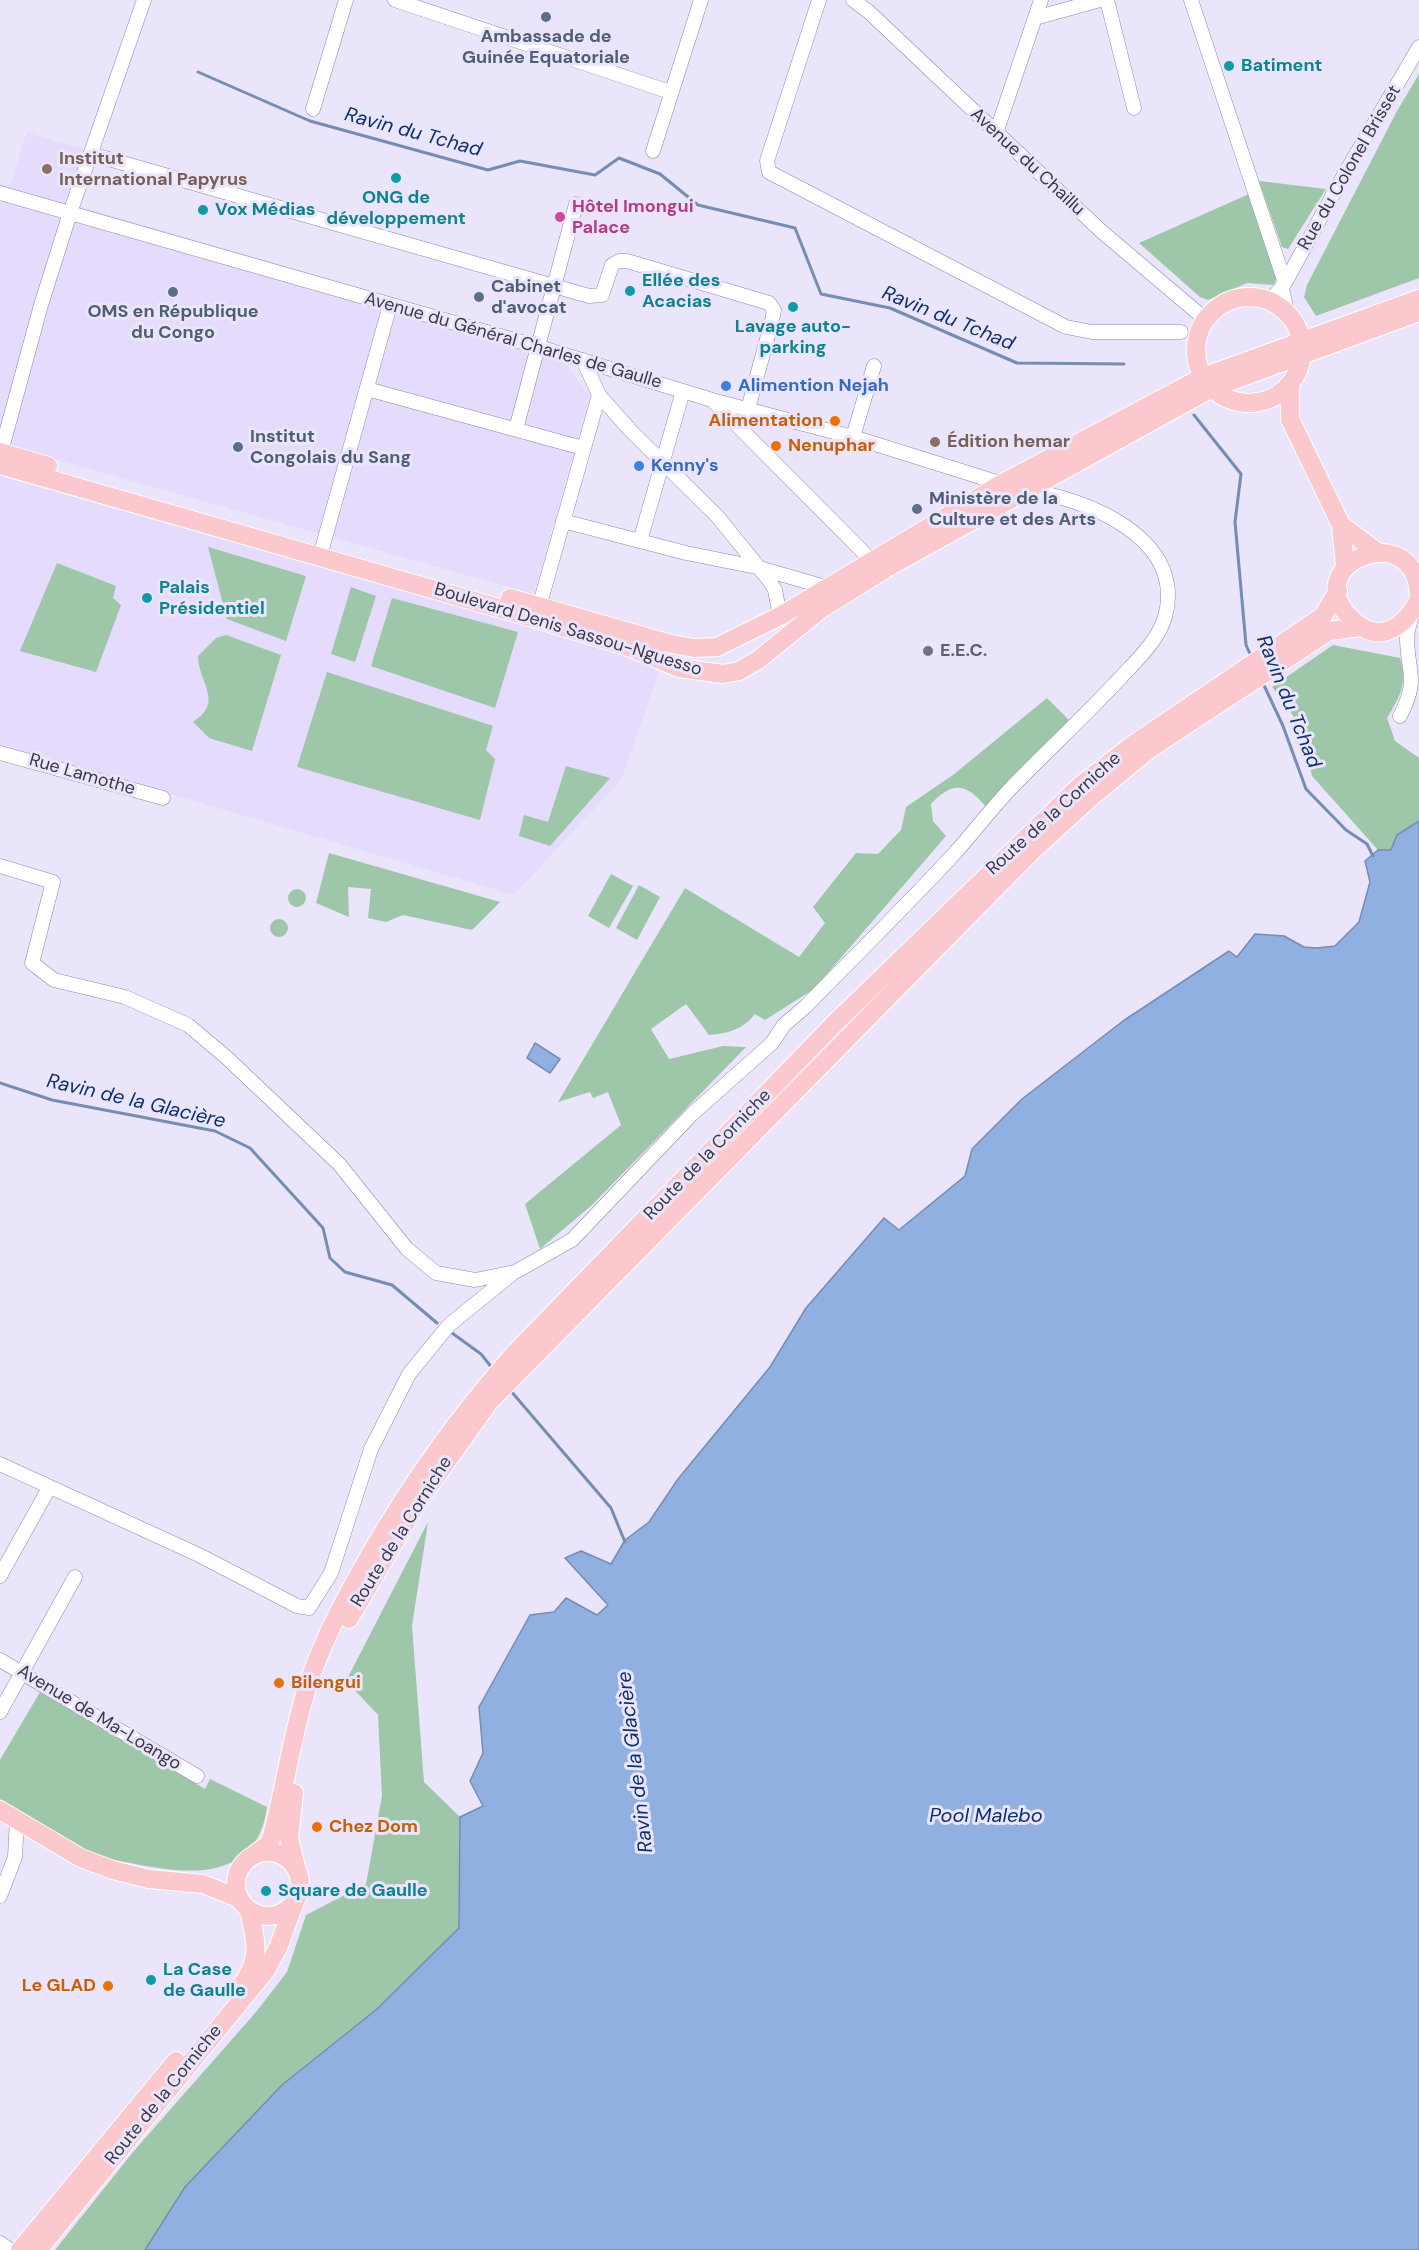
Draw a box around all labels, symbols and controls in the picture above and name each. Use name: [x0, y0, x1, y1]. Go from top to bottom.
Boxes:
marker: Ambassade de Guinée Equatoriale: [539, 10, 553, 24]
place label: Ambassade de Guinée Equatoriale: [462, 26, 630, 68]
place label: Batiment: [1241, 55, 1322, 77]
marker: Batiment: [1222, 59, 1236, 73]
street label: Rue du Colonel Brisset: [1294, 82, 1406, 254]
water label: Ravin du Tchad: [342, 103, 484, 163]
street label: Avenue du Chaillu: [965, 104, 1089, 220]
place label: Institut International Papyrus: [59, 148, 248, 190]
marker: Institut International Papyrus: [40, 162, 54, 176]
marker: ONG de développement: [389, 171, 403, 185]
place label: ONG de développement: [326, 187, 466, 230]
place label: Hôtel Imongui Palace: [572, 196, 694, 238]
place label: Vox Médias: [215, 199, 315, 221]
marker: Vox Médias: [196, 203, 210, 217]
marker: Hôtel Imongui Palace: [553, 210, 567, 224]
place label: Ellée des Acacias: [642, 270, 720, 312]
place label: Cabinet d'avocat: [491, 276, 567, 318]
water label: Ravin du Tchad: [878, 281, 1018, 357]
marker: Ellée des Acacias: [623, 284, 637, 298]
marker: OMS en République du Congo: [166, 285, 180, 299]
street label: Avenue du Général Charles de Gaulle: [362, 288, 664, 394]
marker: Cabinet d'avocat: [472, 290, 486, 304]
marker: Lavage auto- parking: [786, 300, 800, 314]
place label: OMS en République du Congo: [87, 301, 259, 344]
place label: Lavage auto- parking: [735, 316, 851, 358]
place label: Alimention Nejah: [738, 375, 889, 397]
marker: Alimention Nejah: [719, 379, 733, 393]
place label: Alimentation: [709, 410, 823, 432]
marker: Alimentation: [828, 414, 842, 428]
place label: Institut Congolais du Sang: [250, 426, 411, 468]
place label: Édition hemar: [947, 431, 1070, 453]
place label: Nenuphar: [788, 435, 875, 457]
marker: Édition hemar: [928, 435, 942, 449]
marker: Nenuphar: [769, 439, 783, 453]
marker: Institut Congolais du Sang: [231, 440, 245, 454]
place label: Kenny's: [651, 455, 719, 477]
marker: Kenny's: [632, 459, 646, 473]
place label: Ministère de la Culture et des Arts: [929, 488, 1096, 530]
marker: Ministère de la Culture et des Arts: [910, 502, 924, 516]
place label: Palais Présidentiel: [159, 577, 265, 620]
street label: Boulevard Denis Sassou-Nguesso: [432, 579, 704, 681]
marker: Palais Présidentiel: [140, 591, 154, 605]
water label: Ravin du Tchad: [1250, 632, 1326, 772]
place label: E.E.C.: [940, 640, 987, 662]
marker: E.E.C.: [921, 644, 935, 658]
street label: Route de la Corniche: [982, 748, 1126, 880]
street label: Rue Lamothe: [27, 750, 137, 800]
water label: Ravin de la Glacière: [44, 1070, 228, 1134]
street label: Route de la Corniche: [640, 1085, 776, 1225]
street label: Route de la Corniche: [347, 1453, 457, 1611]
street label: Avenue de Ma-Loango: [13, 1661, 185, 1775]
water label: Ravin de la Glacière: [613, 1670, 659, 1854]
place label: Bilengui: [291, 1672, 361, 1694]
marker: Bilengui: [272, 1676, 286, 1690]
water label: Pool Malebo: [929, 1805, 1043, 1829]
place label: Chez Dom: [329, 1816, 418, 1838]
marker: Chez Dom: [310, 1820, 324, 1834]
place label: Square de Gaulle: [278, 1880, 428, 1902]
marker: Square de Gaulle: [259, 1884, 273, 1898]
place label: La Case de Gaulle: [163, 1959, 246, 2002]
marker: La Case de Gaulle: [144, 1973, 158, 1987]
place label: Le GLAD: [22, 1975, 96, 1997]
marker: Le GLAD: [101, 1979, 115, 1993]
street label: Route de la Corniche: [101, 2021, 227, 2169]

